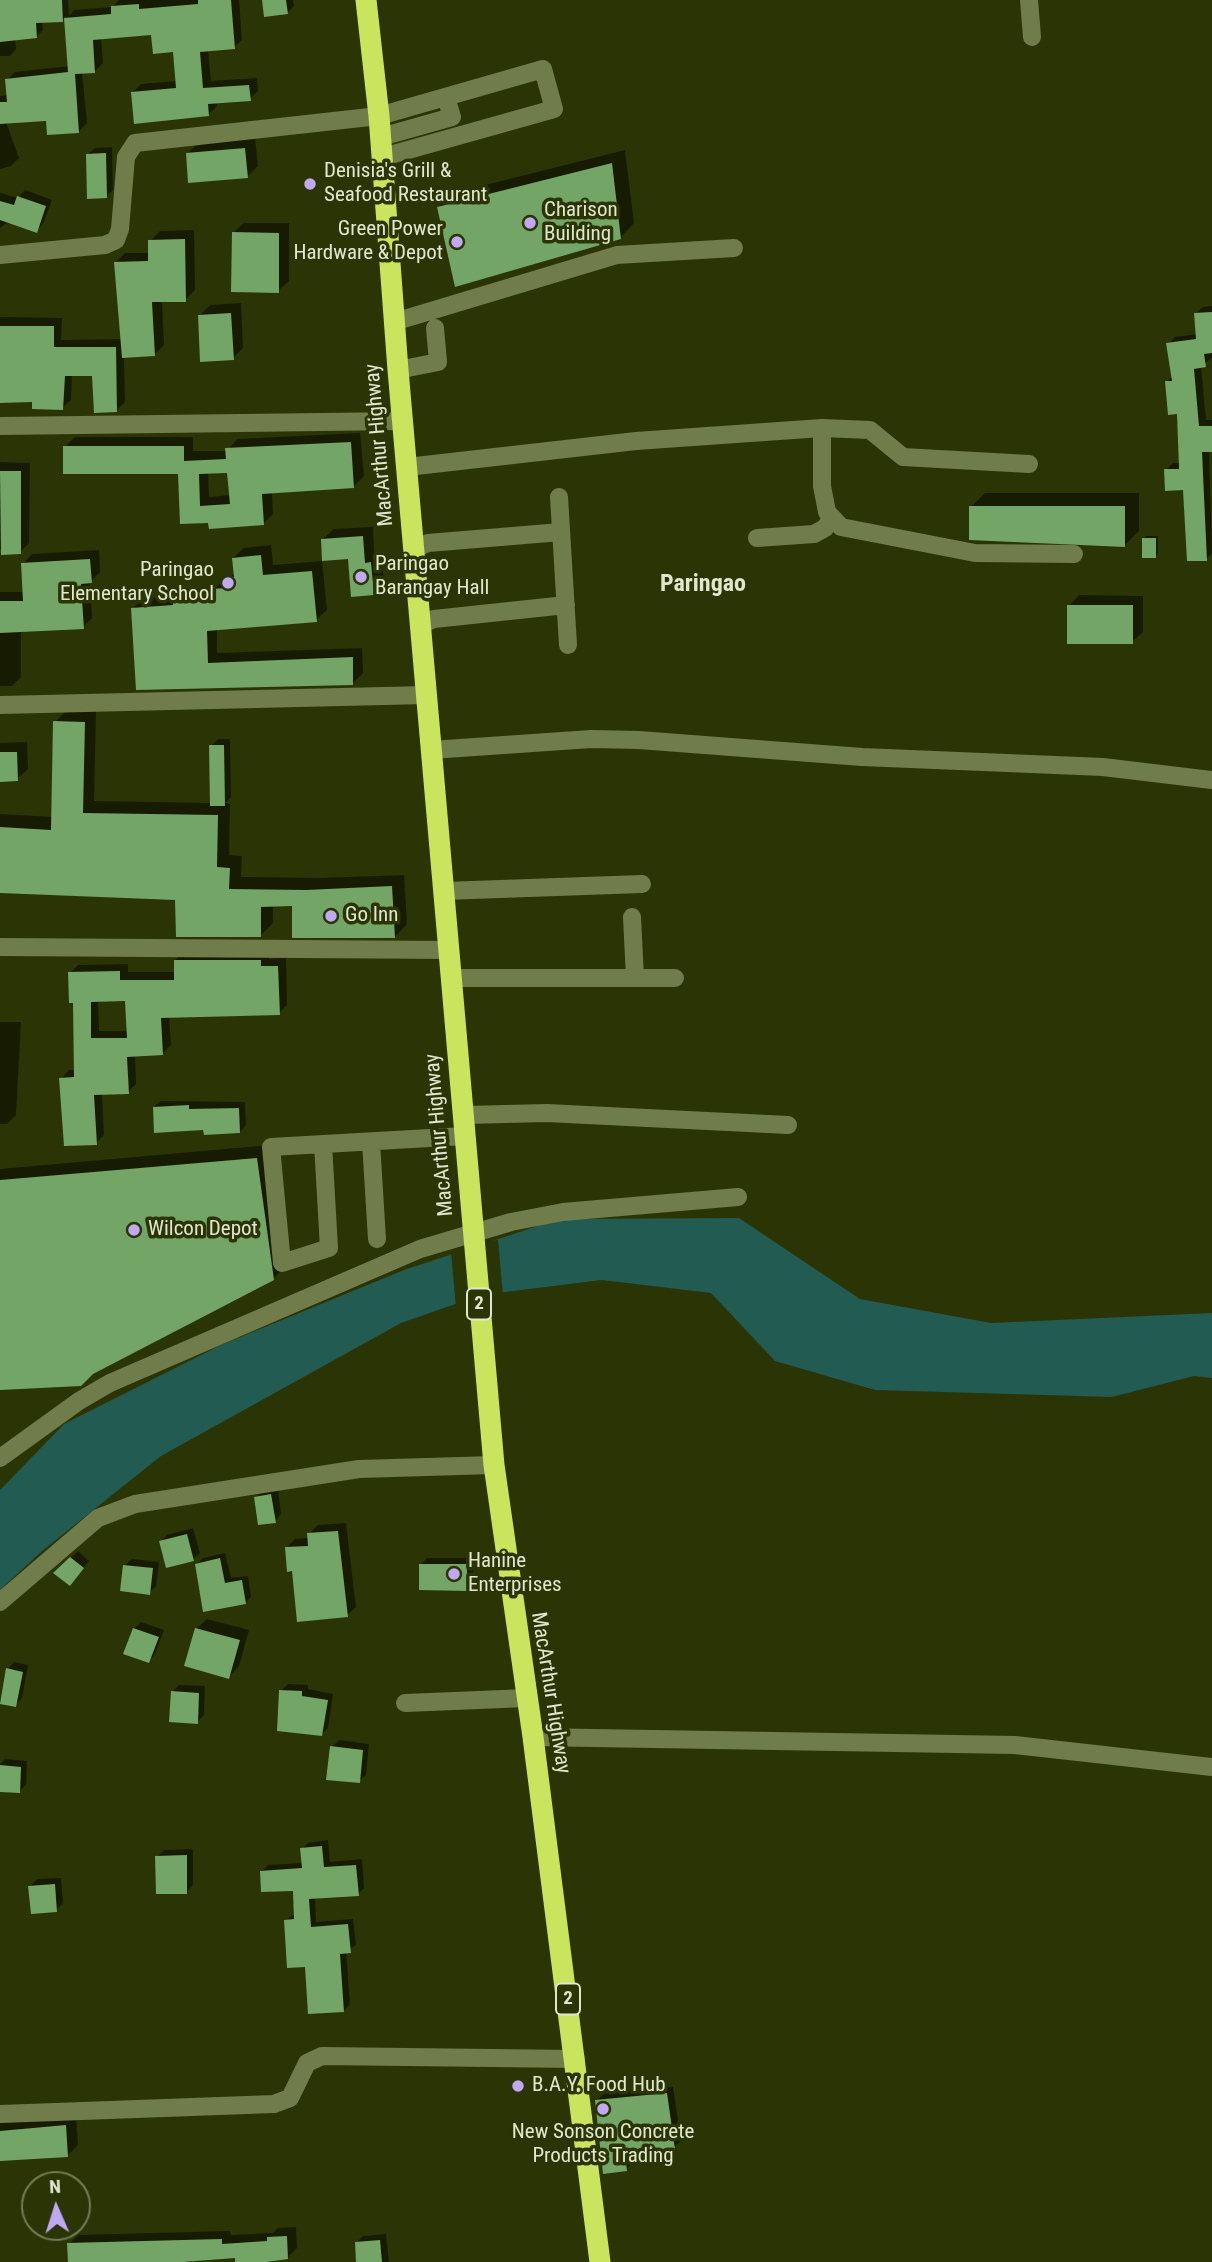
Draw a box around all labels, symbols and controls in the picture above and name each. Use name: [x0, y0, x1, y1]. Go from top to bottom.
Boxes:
place label: Denisia's Grill & Seafood Restaurant: [324, 159, 487, 209]
marker: Denisia's Grill & Seafood Restaurant: [302, 176, 318, 192]
place label: Charison Building: [544, 198, 618, 248]
marker: Charison Building: [522, 215, 538, 231]
place label: Green Power Hardware & Depot: [294, 217, 443, 267]
marker: Green Power Hardware & Depot: [449, 234, 465, 250]
street label: MacArthur Highway: [360, 363, 400, 527]
place label: Paringao Barangay Hall: [375, 552, 489, 602]
place label: Paringao Elementary School: [60, 558, 214, 608]
marker: Paringao Barangay Hall: [353, 569, 369, 585]
district label: Paringao: [660, 571, 746, 599]
marker: Paringao Elementary School: [220, 575, 236, 591]
place label: Go Inn: [345, 903, 398, 929]
marker: Go Inn: [323, 908, 339, 924]
street label: MacArthur Highway: [420, 1053, 460, 1217]
place label: Wilcon Depot: [148, 1217, 258, 1243]
marker: Wilcon Depot: [126, 1222, 142, 1238]
road number: 2: [467, 1288, 491, 1320]
place label: Hanine Enterprises: [468, 1549, 562, 1599]
marker: Hanine Enterprises: [446, 1566, 462, 1582]
street label: MacArthur Highway: [525, 1611, 575, 1775]
road number: 2: [556, 1983, 580, 2014]
place label: B.A.Y. Food Hub: [532, 2073, 666, 2099]
marker: B.A.Y. Food Hub: [510, 2078, 526, 2094]
marker: New Sonson Concrete Products Trading: [595, 2101, 611, 2117]
place label: New Sonson Concrete Products Trading: [512, 2120, 694, 2170]
north arrow: [21, 2171, 91, 2241]
text: N: [49, 2175, 61, 2198]

